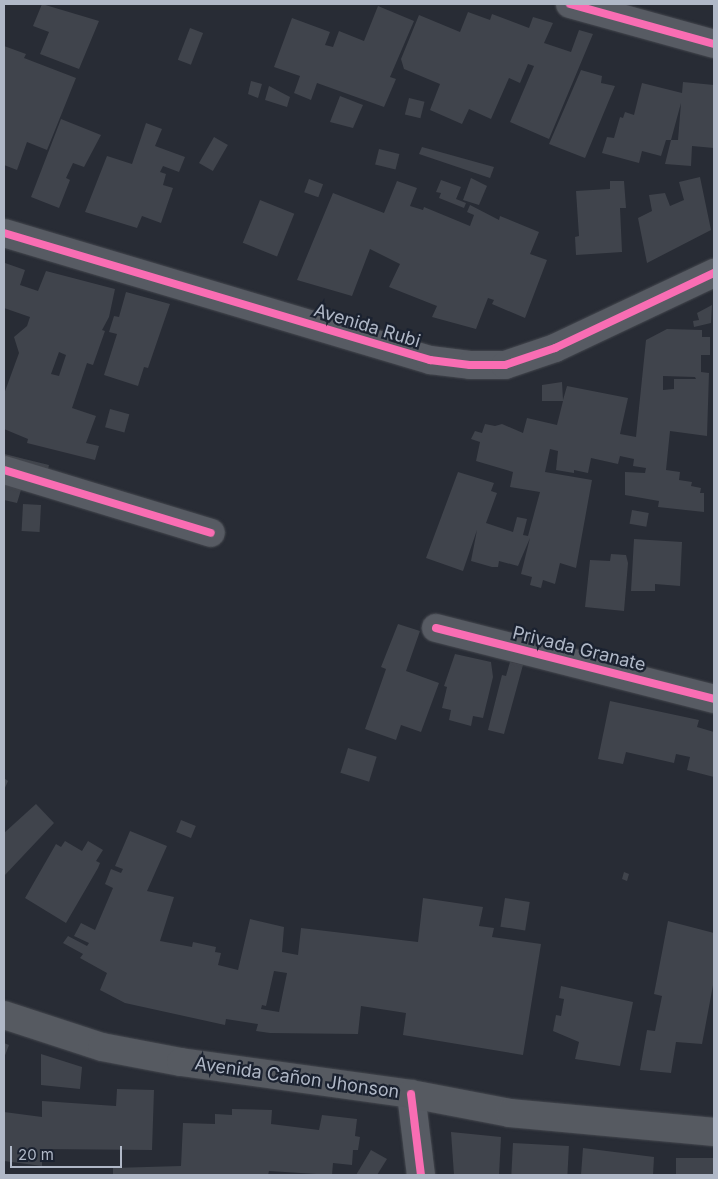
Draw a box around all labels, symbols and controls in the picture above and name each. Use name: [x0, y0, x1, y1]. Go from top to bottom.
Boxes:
street label: Avenida Rubi: [311, 300, 423, 352]
street label: Privada Granate: [510, 622, 648, 676]
street label: Avenida Cañon Jhonson: [193, 1053, 401, 1103]
scale bar: [12, 1136, 125, 1168]
text: 20 m: [18, 1145, 54, 1164]

